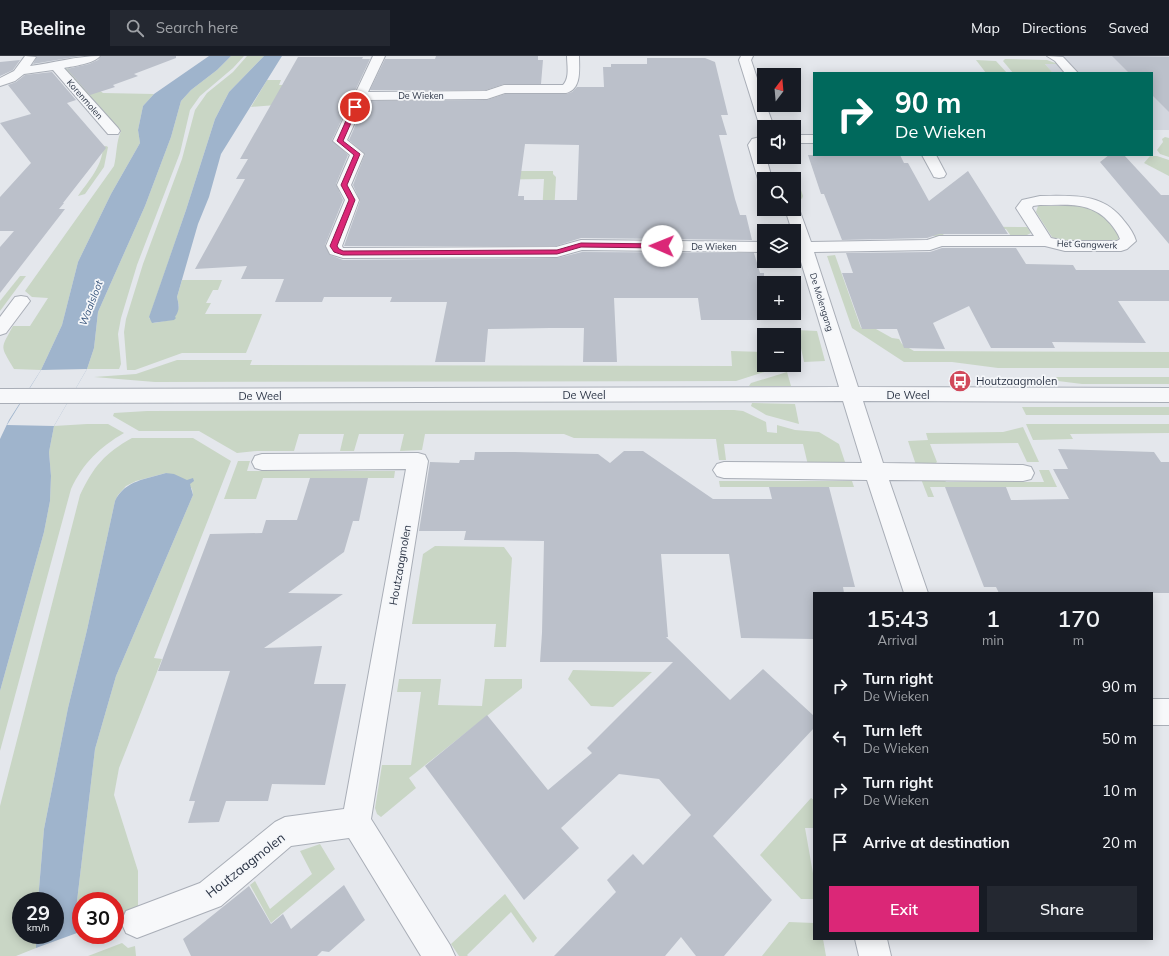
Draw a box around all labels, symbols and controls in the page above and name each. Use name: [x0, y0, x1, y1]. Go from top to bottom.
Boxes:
search box: [110, 10, 390, 46]
text: Beeline: [20, 16, 86, 40]
icon: search: [124, 17, 146, 39]
text: Search here: [156, 18, 238, 37]
text: Map: [971, 19, 1000, 37]
text: Directions: [1022, 19, 1087, 37]
text: Saved: [1109, 19, 1149, 37]
north arrow: [757, 68, 801, 112]
map controls: [757, 68, 801, 372]
street label: Korenmolen: [65, 77, 105, 121]
text: 90 m: [895, 85, 961, 120]
icon: right: [829, 88, 881, 140]
pin: [338, 90, 372, 124]
street label: De Wieken: [398, 90, 444, 101]
icon: arrive: [344, 96, 366, 118]
button: sound: [757, 120, 801, 164]
text: De Wieken: [895, 120, 986, 143]
button: search: [757, 172, 801, 216]
button: layers: [757, 224, 801, 268]
position arrow: [641, 225, 683, 267]
street label: Het Gangwerk: [1057, 237, 1118, 251]
street label: De Wieken: [691, 241, 737, 252]
street label: De Molengang: [808, 271, 836, 333]
button: +: [757, 276, 801, 320]
water label: Waalsloot: [76, 278, 106, 327]
button: −: [757, 328, 801, 372]
bus stop icon: Houtzaagmolen: [947, 368, 973, 394]
place label: Houtzaagmolen: [976, 374, 1057, 388]
street label: De Weel: [562, 388, 606, 402]
street label: De Weel: [886, 388, 930, 402]
street label: De Weel: [238, 389, 282, 403]
street label: Houtzaagmolen: [386, 524, 414, 606]
text: 15:43: [866, 603, 929, 633]
text: 1: [986, 603, 1000, 633]
text: 170: [1057, 603, 1100, 633]
text: Arrival: [878, 632, 917, 648]
text: min: [982, 632, 1004, 648]
text: m: [1073, 632, 1084, 648]
text: Turn right: [863, 669, 933, 688]
icon: right: [829, 675, 851, 697]
text: 90 m: [1102, 677, 1137, 696]
text: De Wieken: [863, 688, 929, 704]
text: Turn left: [863, 721, 922, 740]
icon: left: [829, 727, 851, 749]
text: 50 m: [1102, 729, 1137, 748]
text: De Wieken: [863, 740, 929, 756]
text: Turn right: [863, 773, 933, 792]
icon: right: [829, 779, 851, 801]
text: 10 m: [1102, 781, 1137, 800]
text: De Wieken: [863, 792, 929, 808]
street label: Houtzaagmolen: [202, 829, 288, 901]
icon: arrive: [829, 831, 851, 853]
text: Arrive at destination: [863, 833, 1010, 852]
text: 20 m: [1102, 833, 1137, 852]
button: Exit: [829, 886, 979, 932]
button: Share: [987, 886, 1137, 932]
speed limit sign: 30: [72, 892, 124, 944]
text: 29: [26, 900, 50, 925]
text: km/h: [27, 921, 49, 934]

